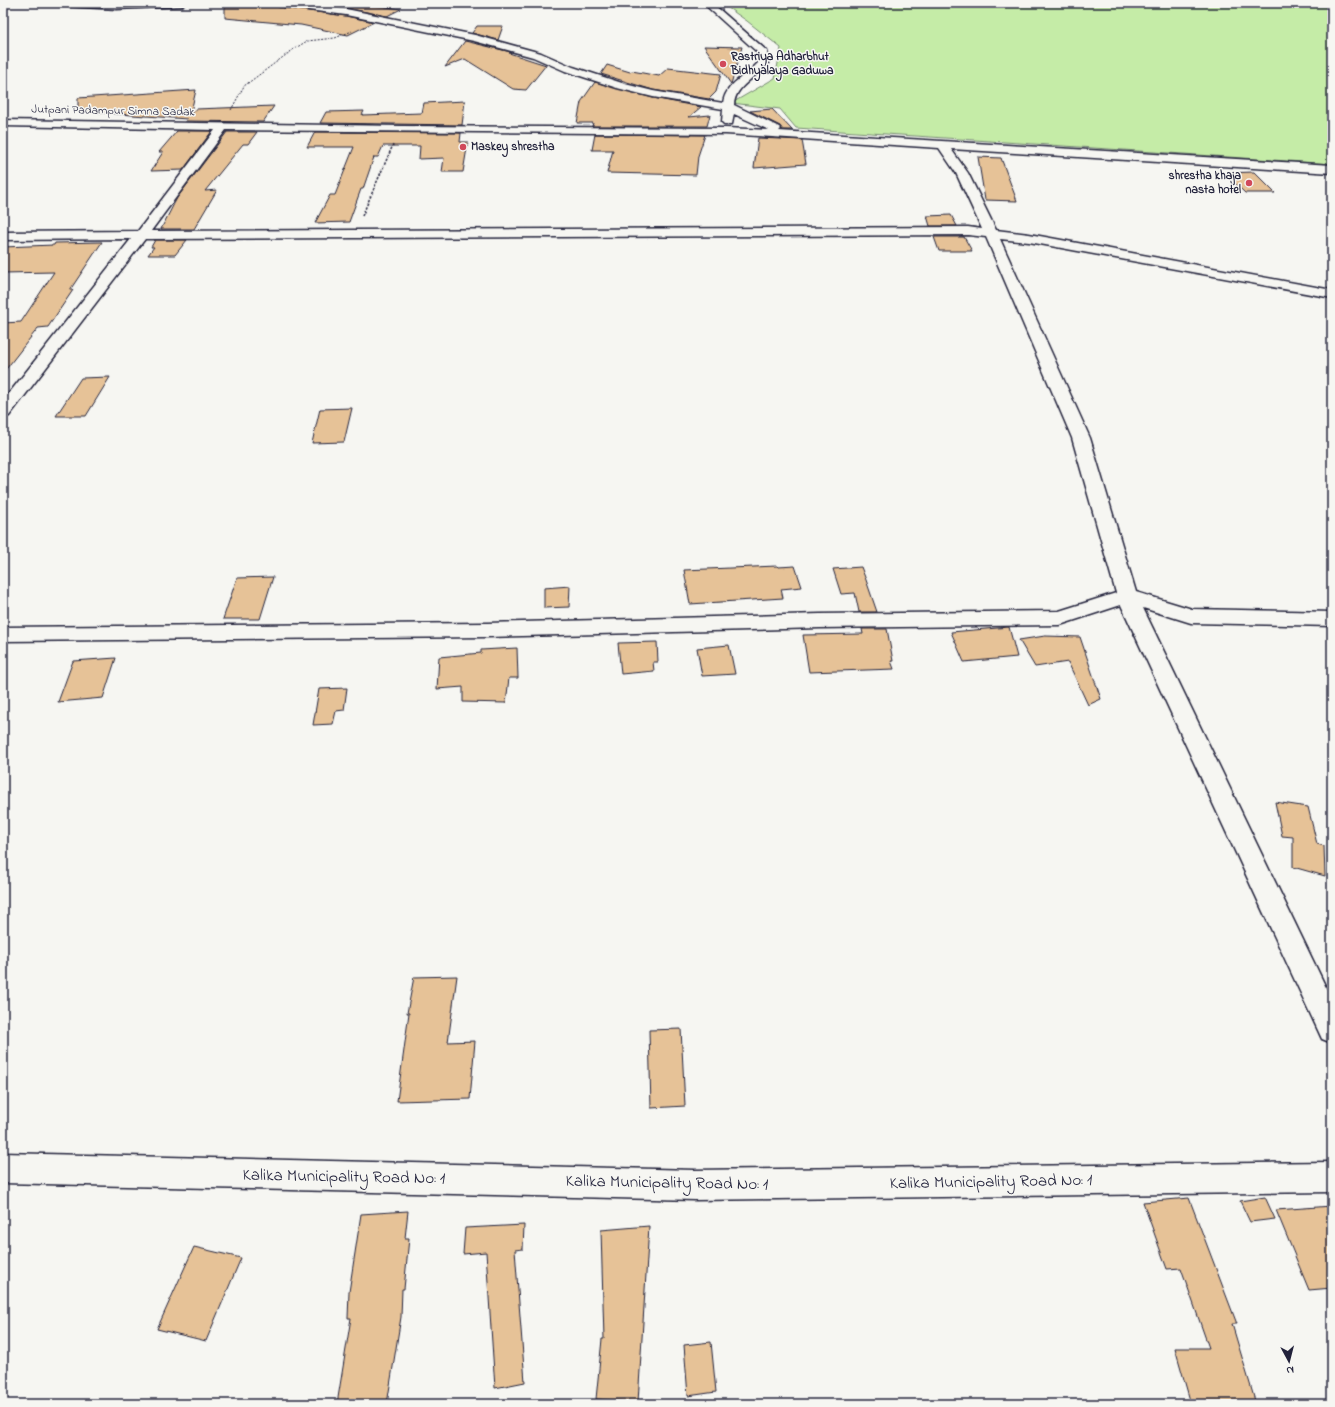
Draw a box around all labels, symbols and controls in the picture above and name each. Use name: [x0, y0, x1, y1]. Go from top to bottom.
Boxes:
place label: Rastriya Adharbhut Bidhyalaya Gaduwa: [730, 48, 834, 82]
marker: Rastriya Adharbhut Bidhyalaya Gaduwa: [718, 59, 728, 69]
street label: Jutpani Padampur Simna Sadak: [31, 101, 196, 121]
place label: Maskey shrestha: [471, 138, 555, 158]
marker: Maskey shrestha: [458, 142, 468, 152]
place label: shrestha khaja nasta hotel: [1168, 167, 1242, 199]
marker: shrestha khaja nasta hotel: [1244, 178, 1254, 188]
street label: Kalika Municipality Road No: 1: [242, 1163, 446, 1192]
street label: Kalika Municipality Road No: 1: [889, 1168, 1093, 1197]
street label: Kalika Municipality Road No: 1: [565, 1169, 769, 1198]
north arrow: [1269, 1341, 1309, 1381]
text: N: [1285, 1362, 1295, 1378]

